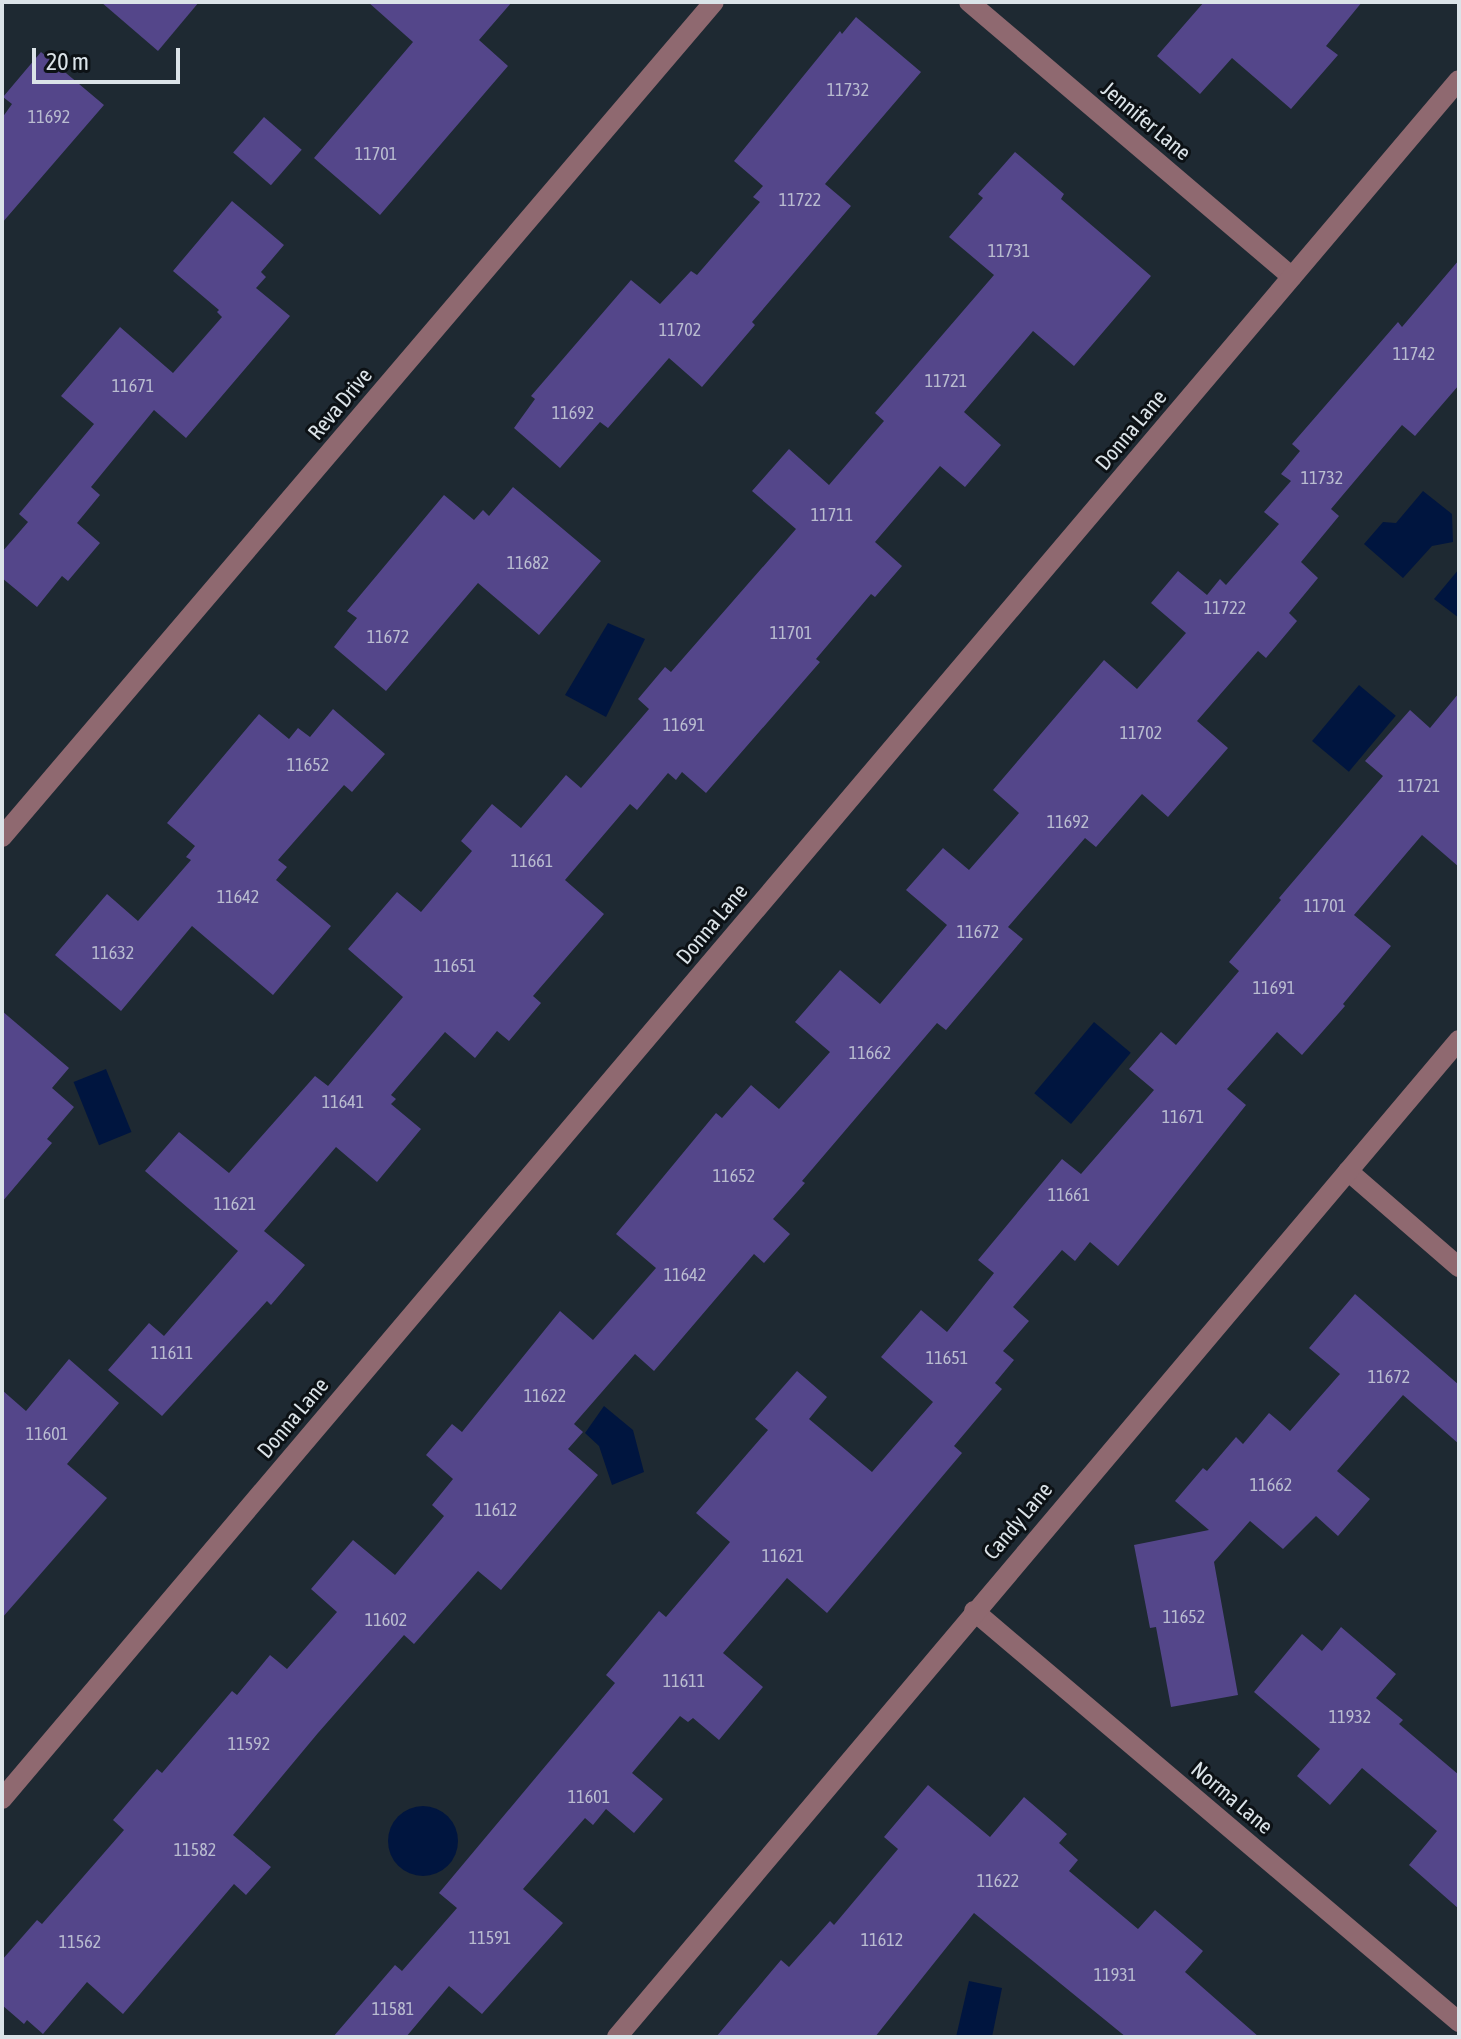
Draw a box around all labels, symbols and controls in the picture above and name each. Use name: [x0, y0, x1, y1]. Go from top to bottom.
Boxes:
scale bar: [36, 32, 184, 82]
text: 20 m: [46, 48, 89, 75]
street label: Jennifer Lane: [1096, 76, 1196, 166]
house number: 11732: [827, 79, 869, 101]
house number: 11692: [28, 106, 70, 128]
house number: 11701: [355, 143, 397, 165]
house number: 11722: [779, 189, 821, 211]
house number: 11731: [988, 240, 1030, 262]
house number: 11702: [659, 319, 701, 341]
house number: 11742: [1393, 343, 1435, 365]
street label: Reva Drive: [302, 363, 378, 445]
house number: 11721: [925, 370, 967, 392]
house number: 11671: [112, 375, 154, 397]
street label: Donna Lane: [1090, 384, 1172, 476]
house number: 11692: [552, 402, 594, 424]
house number: 11732: [1301, 467, 1343, 489]
house number: 11711: [811, 504, 853, 526]
house number: 11682: [507, 552, 549, 574]
house number: 11722: [1204, 597, 1246, 619]
house number: 11701: [770, 622, 812, 644]
house number: 11672: [367, 626, 409, 648]
house number: 11691: [663, 714, 705, 736]
house number: 11702: [1120, 722, 1162, 744]
house number: 11652: [287, 754, 329, 776]
house number: 11721: [1398, 775, 1440, 797]
house number: 11692: [1047, 811, 1089, 833]
house number: 11661: [511, 850, 553, 872]
street label: Donna Lane: [671, 878, 753, 970]
house number: 11642: [217, 886, 259, 908]
house number: 11701: [1304, 895, 1346, 917]
house number: 11672: [957, 921, 999, 943]
house number: 11632: [92, 942, 134, 964]
house number: 11651: [434, 955, 476, 977]
house number: 11691: [1253, 977, 1295, 999]
house number: 11662: [849, 1042, 891, 1064]
house number: 11641: [322, 1091, 364, 1113]
house number: 11671: [1162, 1106, 1204, 1128]
house number: 11652: [713, 1165, 755, 1187]
house number: 11661: [1048, 1184, 1090, 1206]
house number: 11621: [214, 1193, 256, 1215]
house number: 11642: [664, 1264, 706, 1286]
house number: 11611: [151, 1342, 193, 1364]
house number: 11651: [926, 1347, 968, 1369]
house number: 11672: [1368, 1366, 1410, 1388]
street label: Donna Lane: [252, 1372, 334, 1464]
house number: 11622: [524, 1385, 566, 1407]
house number: 11601: [26, 1423, 68, 1445]
house number: 11662: [1250, 1474, 1292, 1496]
street label: Candy Lane: [978, 1477, 1058, 1565]
house number: 11612: [475, 1499, 517, 1521]
house number: 11621: [762, 1545, 804, 1567]
house number: 11652: [1163, 1606, 1205, 1628]
house number: 11602: [365, 1609, 407, 1631]
house number: 11611: [663, 1670, 705, 1692]
house number: 11932: [1329, 1706, 1371, 1728]
house number: 11592: [228, 1733, 270, 1755]
street label: Norma Lane: [1186, 1756, 1278, 1840]
house number: 11601: [568, 1786, 610, 1808]
house number: 11582: [174, 1839, 216, 1861]
house number: 11622: [977, 1870, 1019, 1892]
house number: 11591: [469, 1927, 511, 1949]
house number: 11612: [861, 1929, 903, 1951]
house number: 11562: [59, 1931, 101, 1953]
house number: 11931: [1094, 1964, 1136, 1986]
house number: 11581: [372, 1998, 414, 2020]

